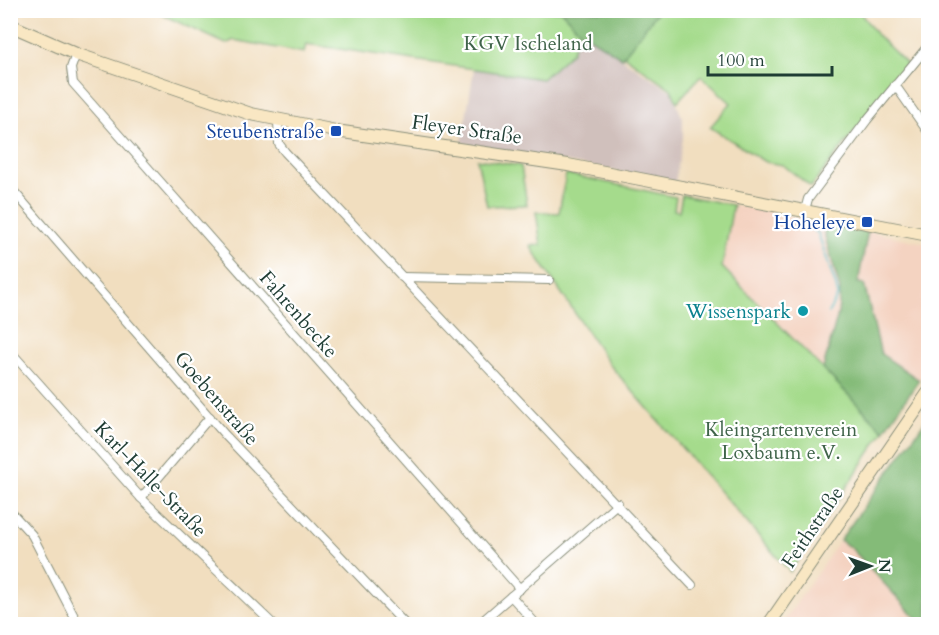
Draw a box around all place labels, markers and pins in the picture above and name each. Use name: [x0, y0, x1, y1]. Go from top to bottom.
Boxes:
place label: Steubenstraße: [206, 118, 324, 145]
marker: Steubenstraße: [329, 124, 343, 138]
place label: Hoheleye: [774, 209, 855, 236]
marker: Hoheleye: [860, 215, 874, 229]
place label: Wissenspark: [684, 298, 791, 325]
marker: Wissenspark: [796, 304, 810, 318]

